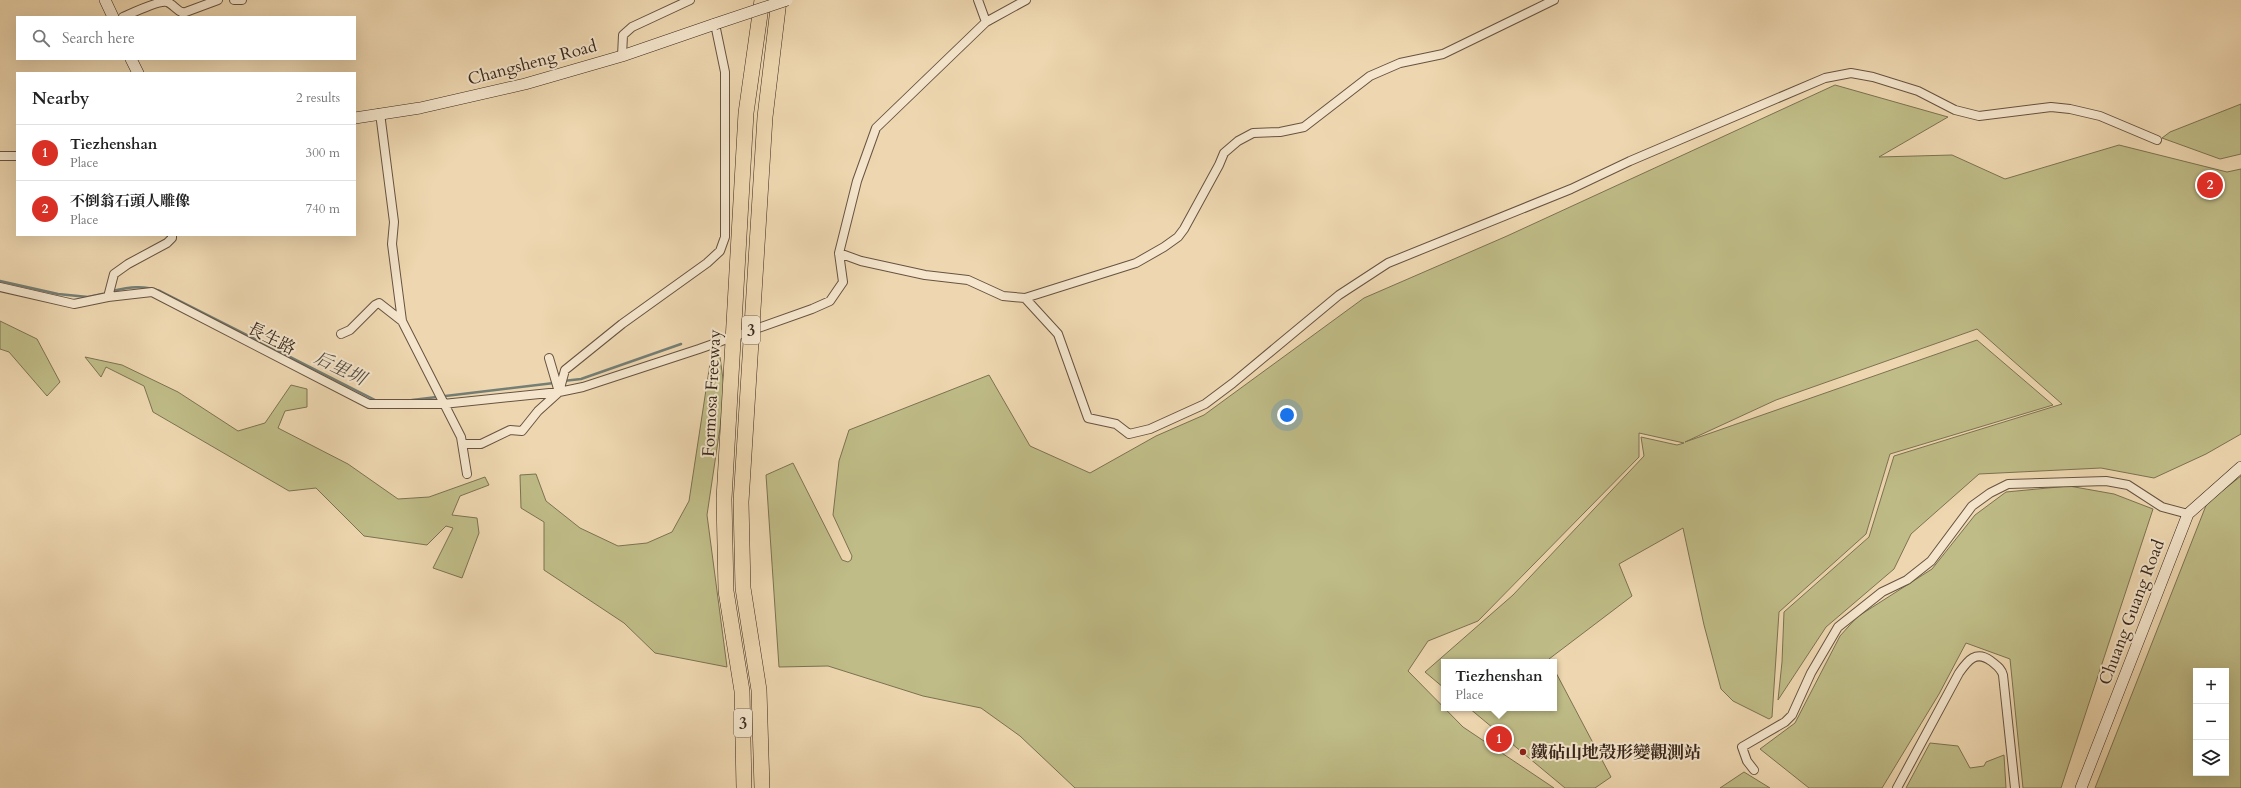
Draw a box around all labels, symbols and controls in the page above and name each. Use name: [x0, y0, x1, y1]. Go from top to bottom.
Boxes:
search box: [16, 16, 356, 60]
icon: search: [30, 27, 52, 49]
text: Search here: [62, 28, 135, 48]
street label: Changsheng Road: [465, 34, 599, 91]
text: Nearby: [32, 87, 89, 110]
text: 2 results: [296, 89, 340, 107]
text: Tiezhenshan: [70, 134, 158, 154]
text: 1: [42, 144, 48, 162]
text: 300 m: [306, 144, 340, 162]
text: Place: [70, 154, 98, 172]
pin: 2: [2197, 170, 2223, 200]
text: 不倒翁石頭人雕像: [70, 191, 190, 211]
text: 2: [42, 200, 48, 218]
text: 740 m: [306, 200, 340, 218]
text: Place: [70, 211, 98, 229]
road number: 3: [742, 316, 760, 344]
street label: 長生路: [244, 317, 300, 360]
street label: Formosa Freeway: [697, 329, 726, 457]
water label: 后里圳: [310, 345, 372, 393]
your location: [1277, 405, 1297, 425]
street label: Chuang Guang Road: [2093, 536, 2170, 688]
popup: [1441, 659, 1557, 711]
text: Tiezhenshan: [1455, 666, 1543, 686]
map controls: [2193, 668, 2229, 776]
button: +: [2193, 668, 2229, 704]
text: Place: [1455, 686, 1484, 704]
button: −: [2193, 704, 2229, 740]
road number: 3: [734, 709, 752, 737]
pin: 1: [1486, 724, 1512, 754]
button: layers: [2193, 740, 2229, 776]
place label: 鐵砧山地殼形變觀測站: [1531, 741, 1701, 764]
marker: 鐵砧山地殼形變觀測站: [1518, 747, 1528, 757]

